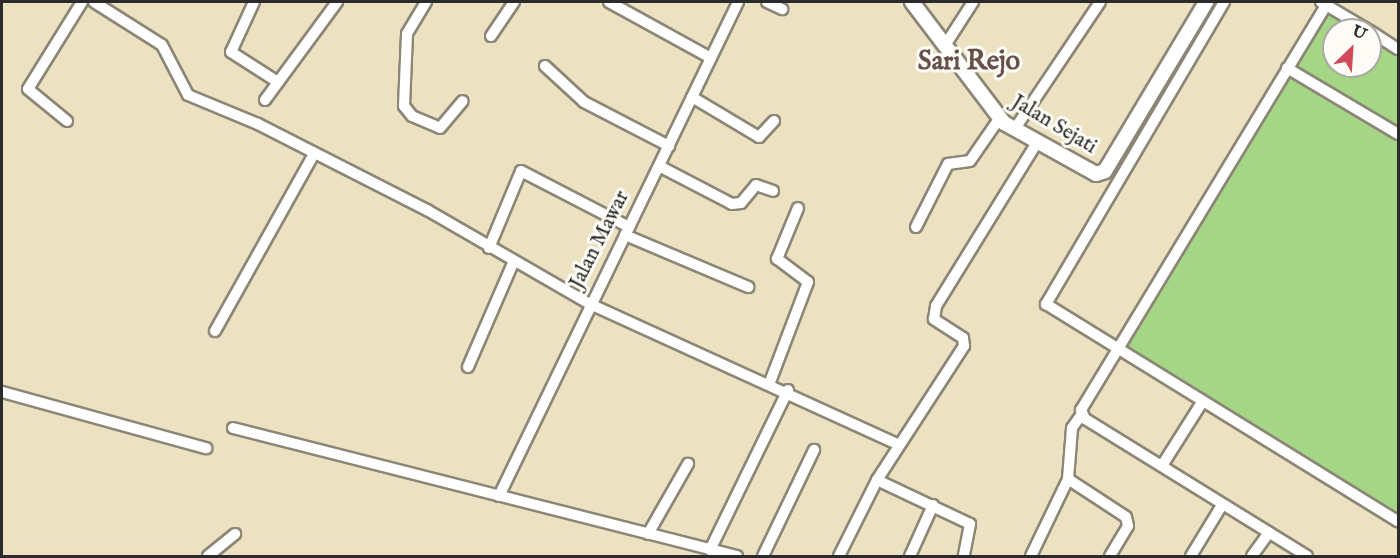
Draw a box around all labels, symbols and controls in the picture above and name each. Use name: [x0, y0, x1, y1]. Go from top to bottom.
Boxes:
north arrow: [1322, 18, 1382, 78]
text: U: [1348, 22, 1369, 45]
district label: Sari Rejo: [918, 47, 1020, 79]
street label: Jalan Sejati: [1007, 90, 1101, 160]
street label: Jalan Mawar: [565, 187, 635, 293]

